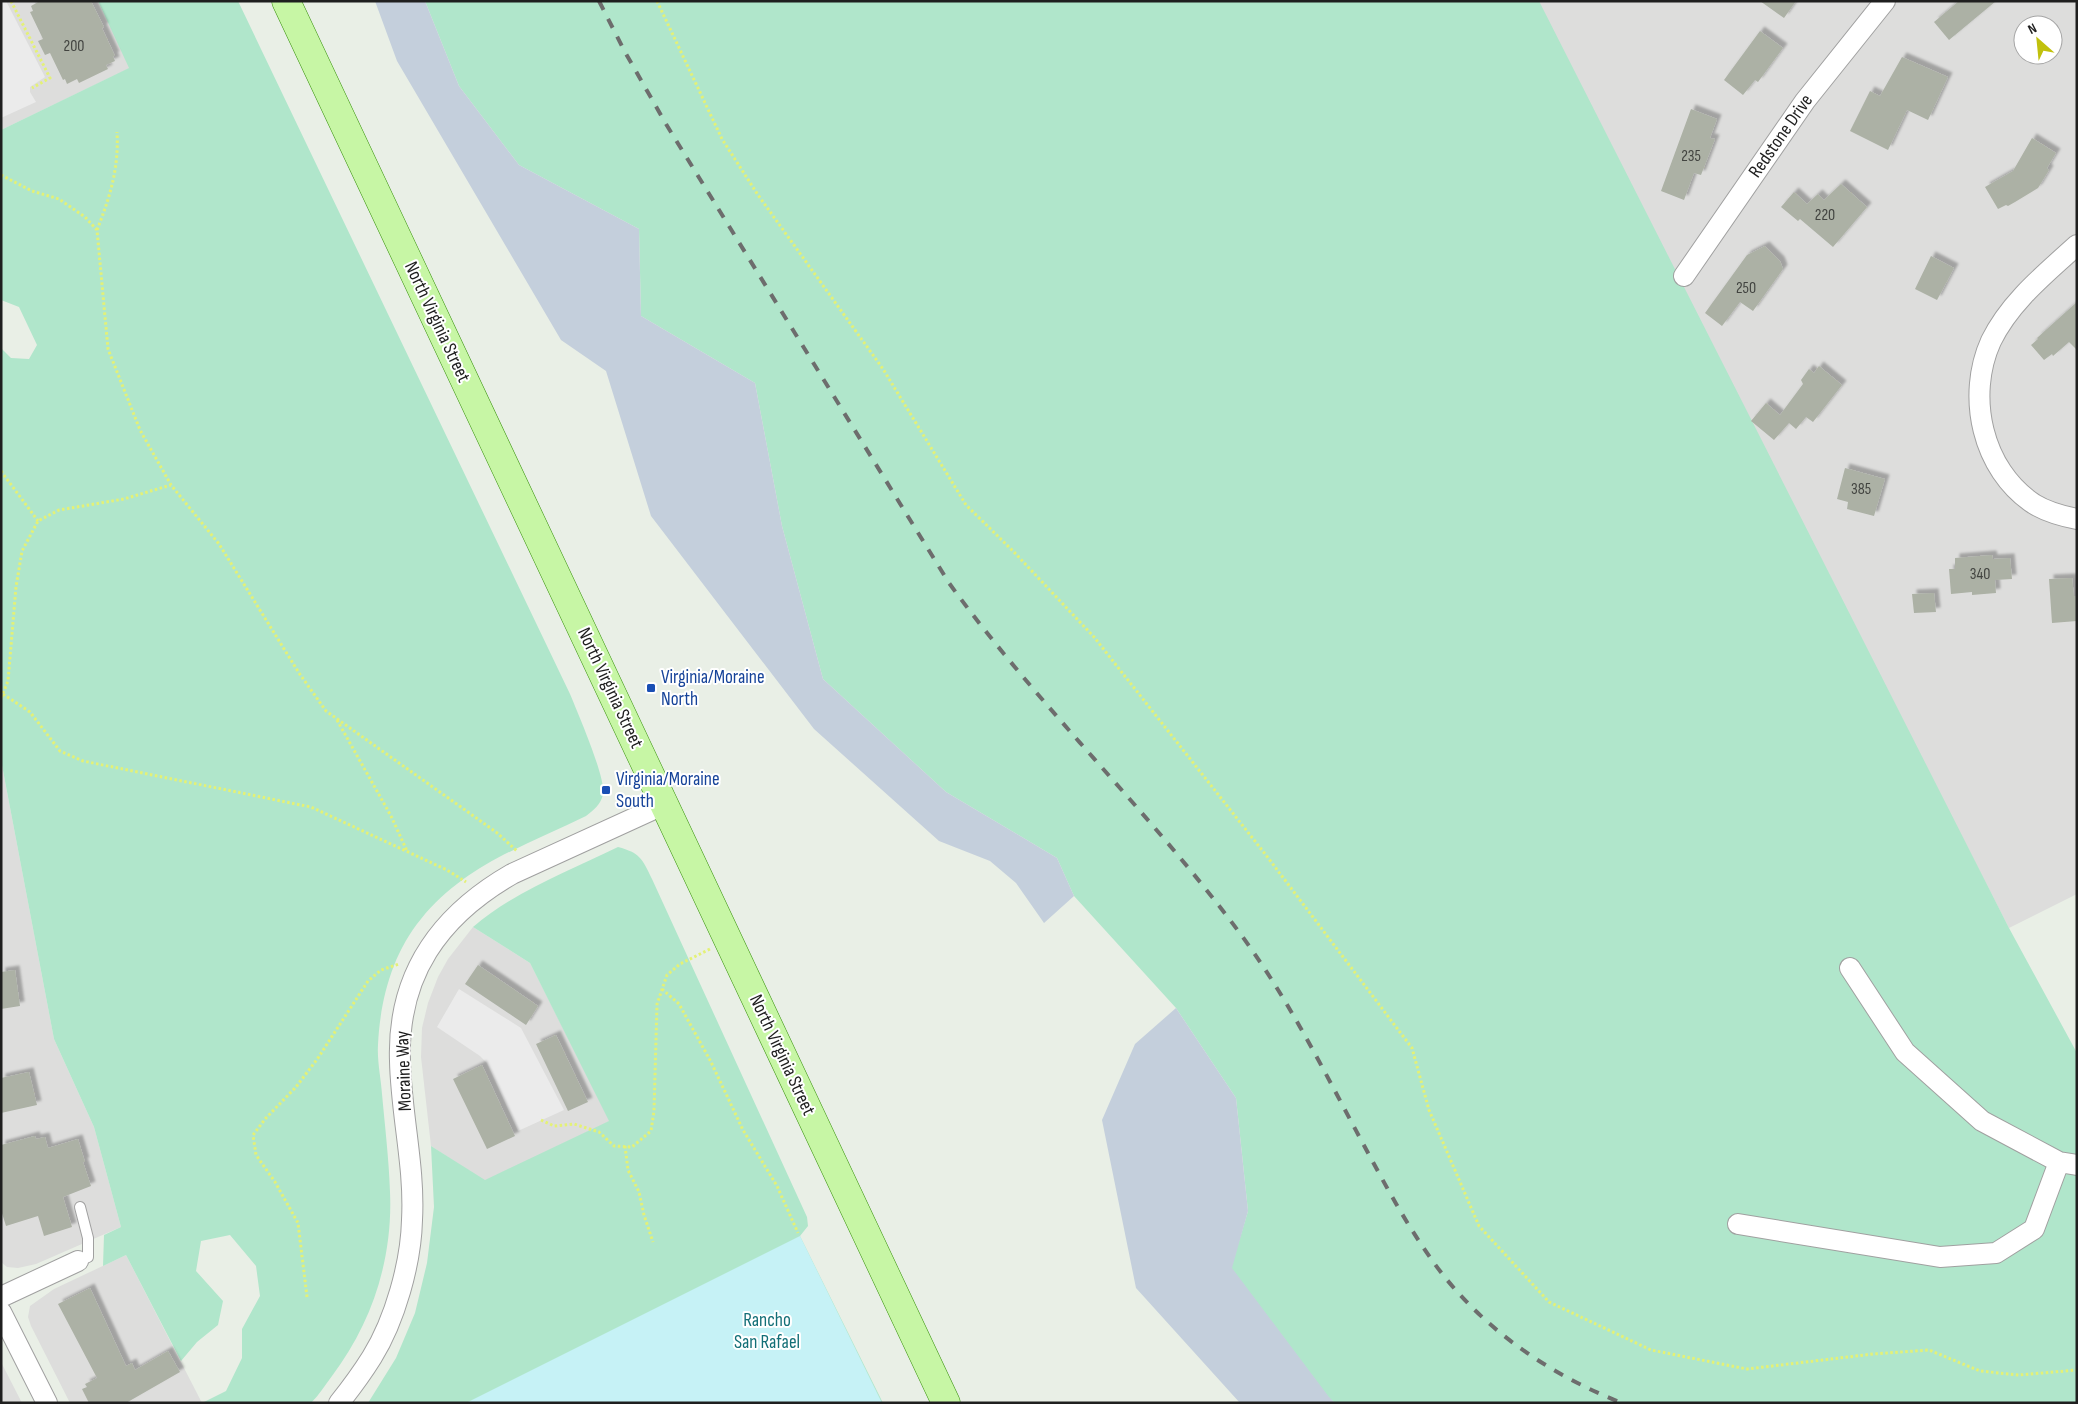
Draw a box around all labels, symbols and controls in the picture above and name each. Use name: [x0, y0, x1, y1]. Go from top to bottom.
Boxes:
north arrow: [2013, 15, 2063, 65]
text: N: [2025, 20, 2040, 38]
house number: 200: [64, 37, 84, 56]
street label: Redstone Drive: [1744, 90, 1818, 182]
house number: 235: [1681, 147, 1701, 166]
house number: 220: [1815, 206, 1835, 225]
street label: North Virginia Street: [399, 258, 475, 386]
house number: 250: [1736, 279, 1756, 298]
house number: 385: [1851, 480, 1871, 499]
house number: 340: [1970, 565, 1990, 584]
street label: North Virginia Street: [572, 624, 648, 752]
place label: Virginia/Moraine North: [661, 666, 765, 711]
marker: Virginia/Moraine North: [645, 682, 657, 694]
place label: Virginia/Moraine South: [616, 768, 720, 813]
marker: Virginia/Moraine South: [600, 784, 612, 796]
street label: North Virginia Street: [744, 991, 820, 1119]
street label: Moraine Way: [391, 1030, 417, 1112]
park label: Rancho San Rafael: [734, 1309, 800, 1354]

